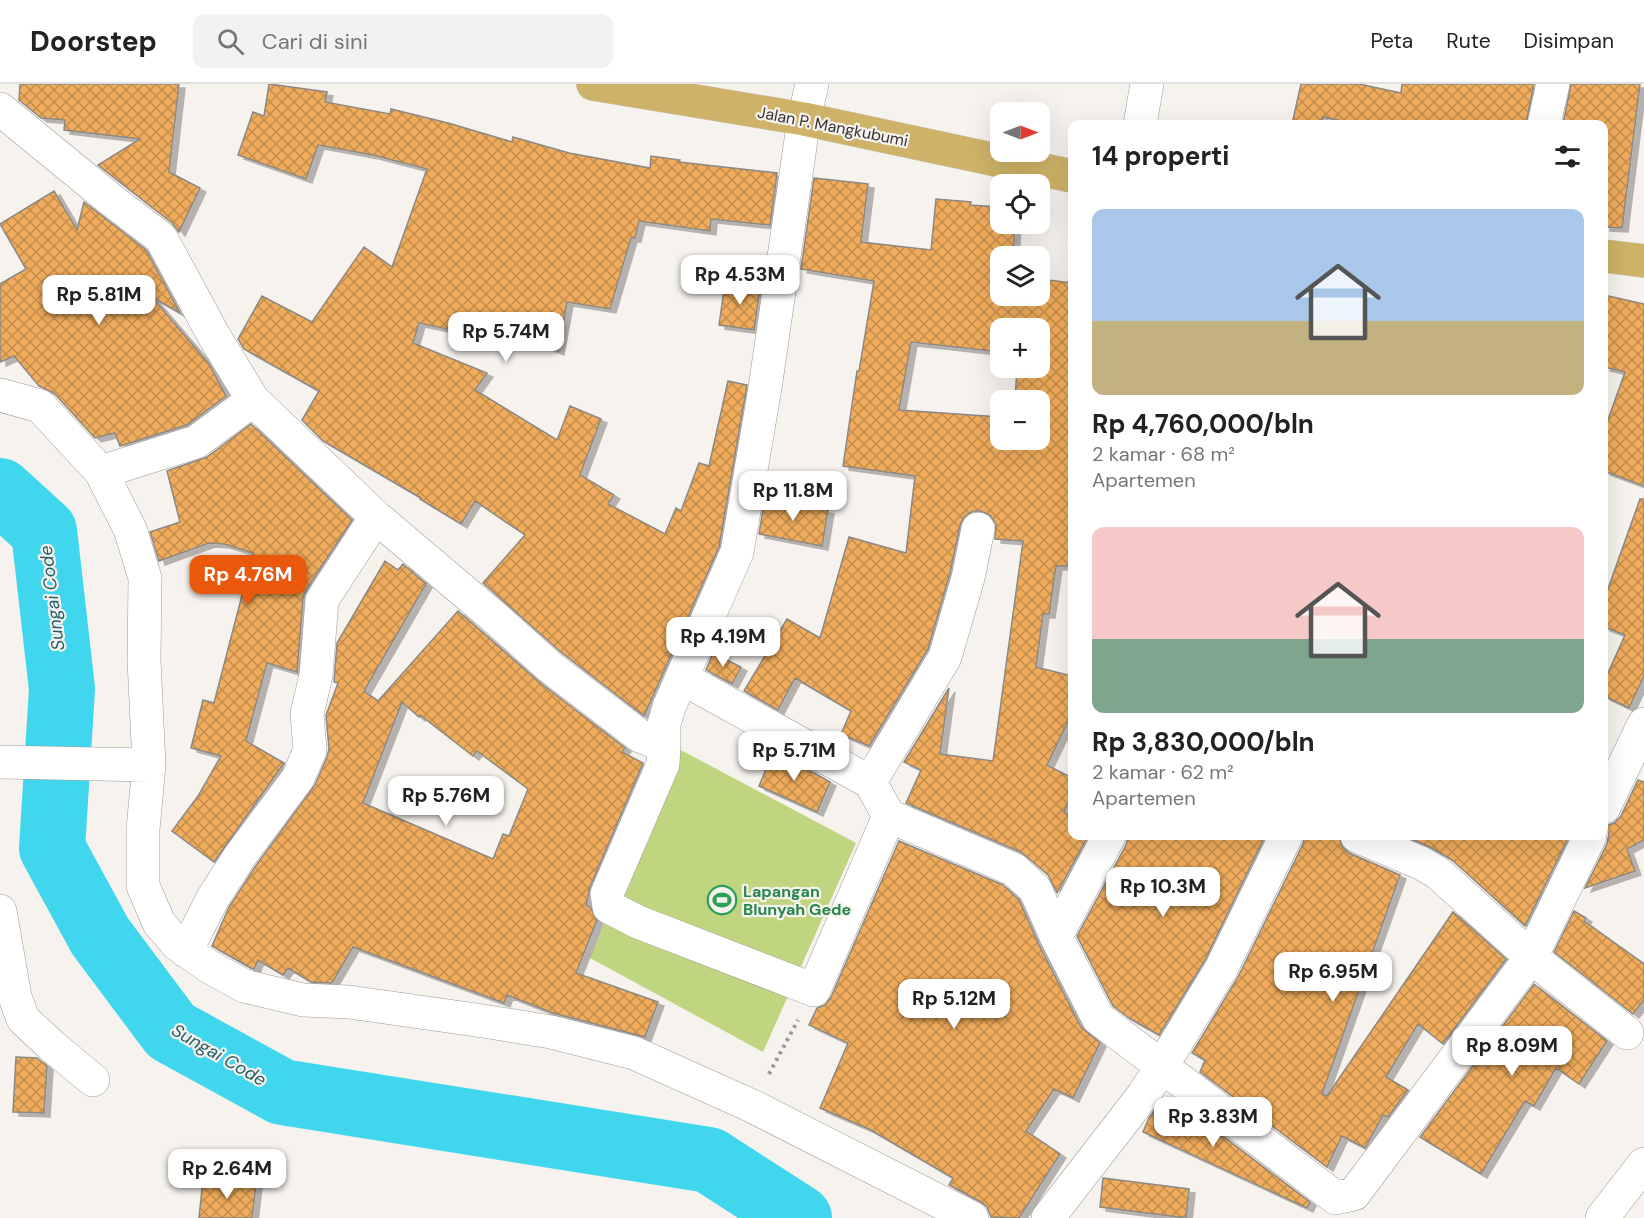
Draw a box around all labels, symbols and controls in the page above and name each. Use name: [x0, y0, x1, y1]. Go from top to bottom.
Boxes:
search box: [193, 14, 613, 68]
text: Doorstep: [30, 23, 157, 60]
icon: search: [214, 25, 247, 58]
text: Cari di sini: [262, 27, 368, 56]
text: Peta: [1370, 27, 1413, 55]
text: Rute: [1446, 27, 1491, 55]
text: Disimpan: [1524, 27, 1614, 55]
street label: Jalan P. Mangkubumi: [756, 102, 910, 151]
north arrow: [990, 102, 1050, 162]
map controls: [990, 102, 1050, 450]
text: 14 properti: [1092, 139, 1230, 173]
icon: filters: [1551, 140, 1584, 173]
button: locate: [990, 174, 1050, 234]
button: layers: [990, 246, 1050, 306]
icon: home: [1284, 248, 1392, 356]
pin: Rp 4.53M: [678, 255, 802, 306]
text: Rp 4.53M: [695, 261, 785, 287]
pin: Rp 5.81M: [37, 275, 161, 326]
text: Rp 5.81M: [56, 281, 142, 307]
pin: Rp 5.74M: [444, 312, 568, 363]
text: Rp 5.74M: [462, 318, 550, 344]
button: +: [990, 318, 1050, 378]
button: −: [990, 390, 1050, 450]
text: Rp 4,760,000/bln: [1092, 407, 1314, 441]
text: 2 kamar · 68 m²: [1092, 441, 1235, 467]
text: Apartemen: [1092, 467, 1196, 493]
pin: Rp 11.8M: [731, 471, 855, 522]
text: Rp 11.8M: [753, 477, 833, 503]
water label: Sungai Code: [34, 544, 70, 652]
pin: Rp 4.76M: [186, 555, 310, 606]
text: Rp 4.76M: [204, 561, 292, 587]
icon: home: [1284, 566, 1392, 674]
pin: Rp 4.19M: [661, 617, 785, 668]
text: Rp 4.19M: [680, 623, 766, 649]
text: Rp 3,830,000/bln: [1092, 725, 1315, 759]
pin: Rp 5.71M: [732, 731, 856, 782]
text: Rp 5.71M: [752, 737, 836, 763]
text: 2 kamar · 62 m²: [1092, 759, 1234, 785]
pin: Rp 5.76M: [384, 776, 508, 827]
text: Rp 5.76M: [402, 782, 490, 808]
text: Apartemen: [1092, 785, 1196, 811]
pin: Rp 10.3M: [1101, 867, 1225, 918]
text: Rp 10.3M: [1120, 873, 1206, 899]
place label: Lapangan Blunyah Gede: [743, 881, 851, 920]
sports icon: Lapangan Blunyah Gede: [706, 884, 738, 916]
pin: Rp 6.95M: [1271, 952, 1395, 1003]
text: Rp 6.95M: [1288, 958, 1378, 984]
pin: Rp 5.12M: [892, 979, 1016, 1030]
text: Rp 5.12M: [912, 985, 996, 1011]
water label: Sungai Code: [167, 1018, 271, 1092]
pin: Rp 8.09M: [1450, 1026, 1574, 1077]
text: Rp 8.09M: [1466, 1032, 1558, 1058]
pin: Rp 3.83M: [1151, 1097, 1275, 1148]
text: Rp 3.83M: [1168, 1103, 1258, 1129]
pin: Rp 2.64M: [165, 1149, 289, 1200]
text: Rp 2.64M: [182, 1155, 272, 1181]

